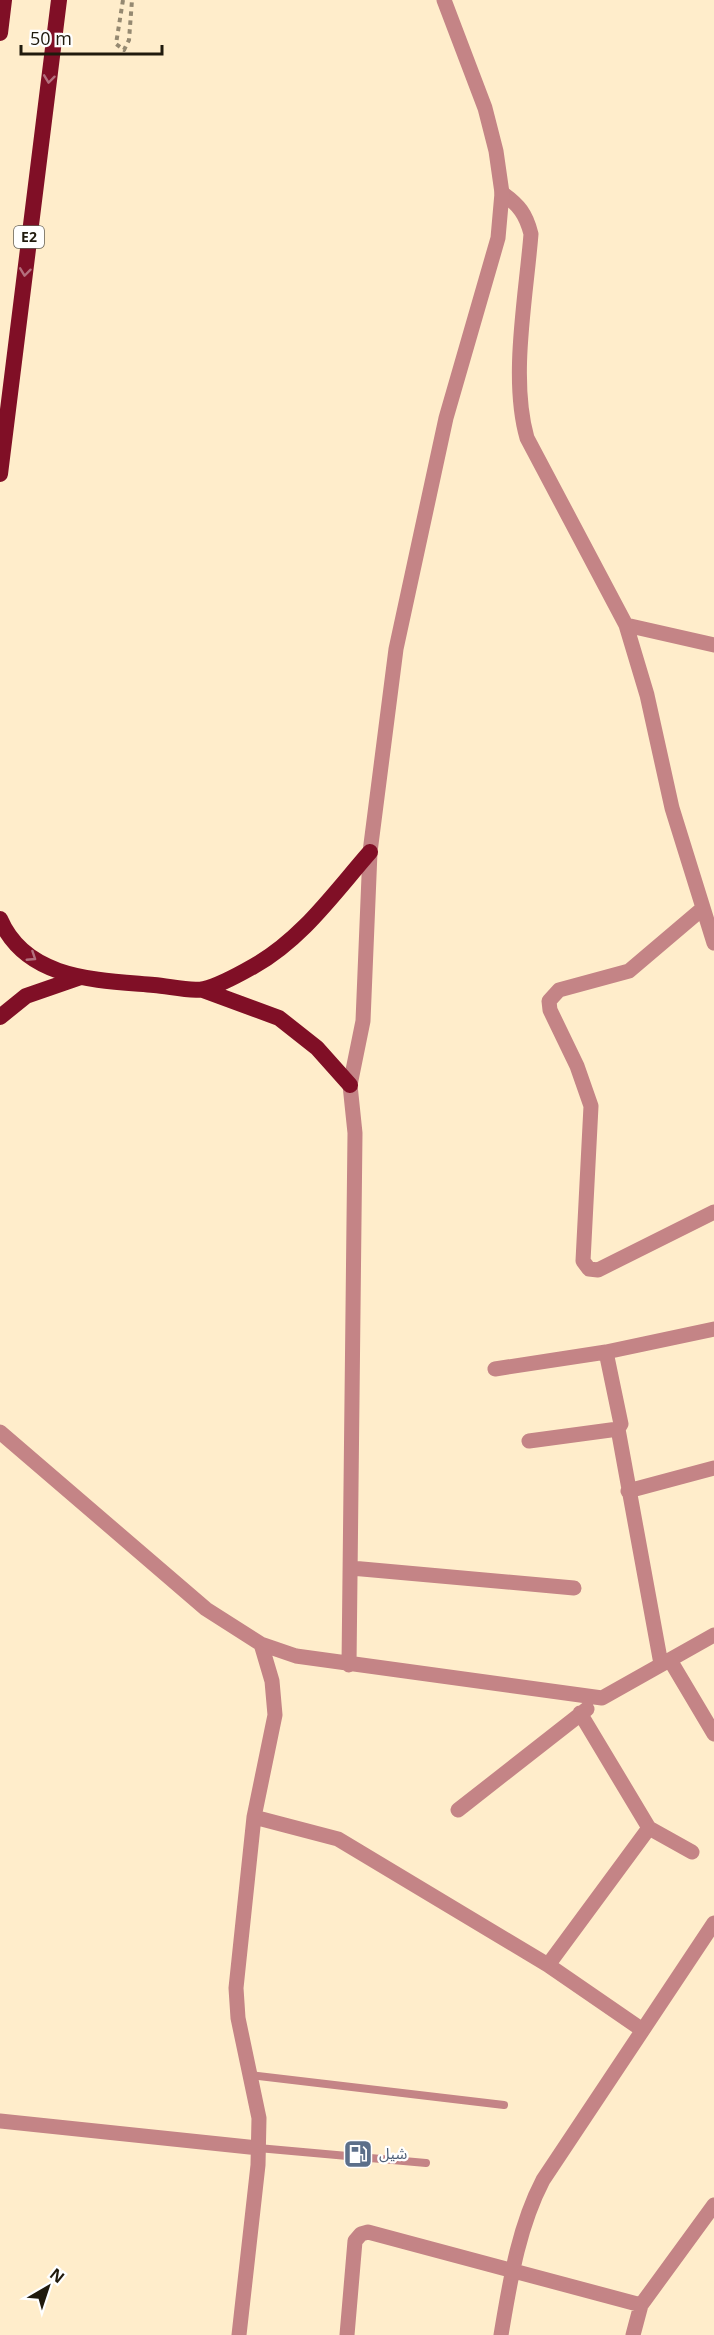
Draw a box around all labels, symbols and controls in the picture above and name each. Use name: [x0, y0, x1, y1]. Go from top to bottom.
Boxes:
scale bar: [21, 18, 162, 56]
text: 50 m: [30, 26, 72, 50]
one-way arrow: [43, 74, 56, 83]
road number: E2: [14, 226, 44, 248]
one-way arrow: [19, 268, 32, 277]
one-way arrow: [25, 950, 36, 961]
fuel station icon: شیل: [342, 2138, 374, 2170]
place label: شیل: [379, 2143, 408, 2163]
north arrow: [18, 2257, 78, 2317]
text: N: [45, 2263, 69, 2288]

